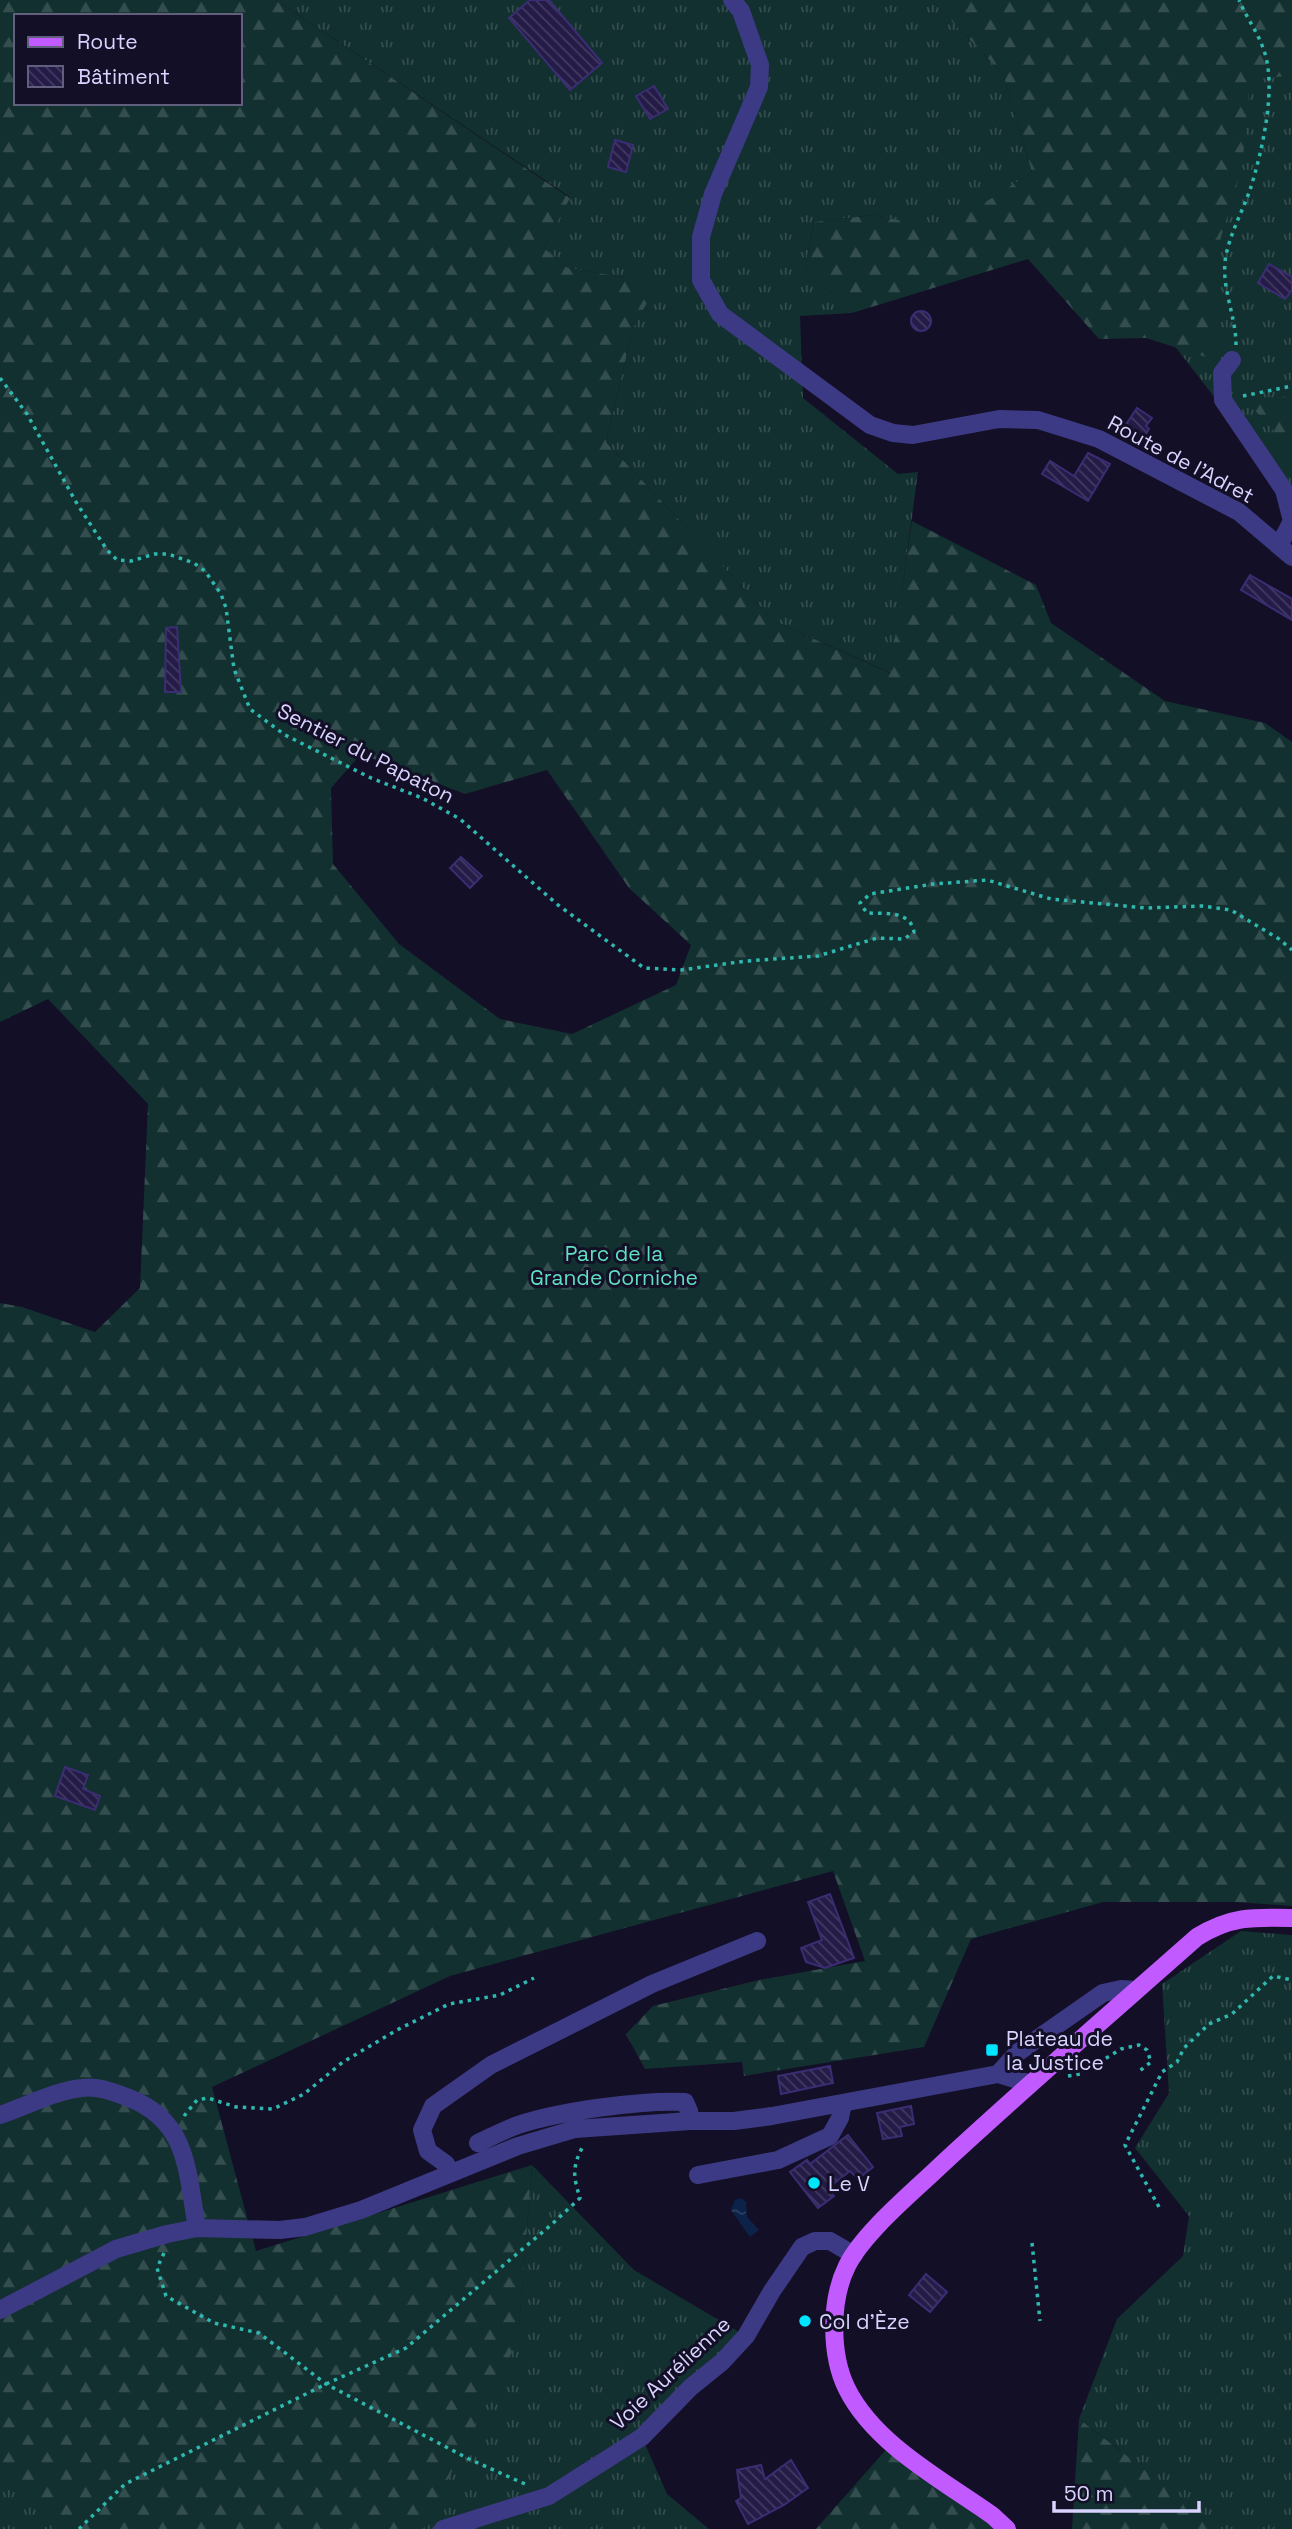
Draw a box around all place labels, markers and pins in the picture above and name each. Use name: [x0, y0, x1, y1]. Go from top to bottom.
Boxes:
place label: Plateau de la Justice: [1006, 2025, 1113, 2076]
marker: Plateau de la Justice: [984, 2042, 1000, 2058]
place label: Le V: [828, 2170, 870, 2197]
marker: Le V: [806, 2175, 822, 2191]
place label: Col d'Èze: [819, 2308, 910, 2335]
marker: Col d'Èze: [797, 2313, 813, 2329]

